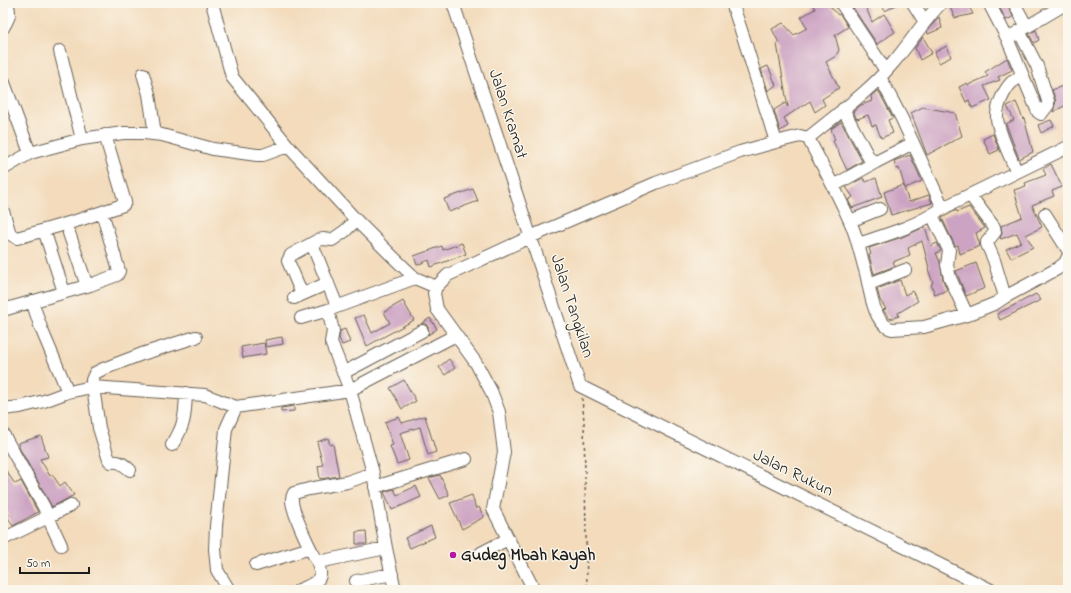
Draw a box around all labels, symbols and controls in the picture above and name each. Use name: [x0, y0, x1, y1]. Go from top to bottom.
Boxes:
street label: Jalan Kramat: [482, 66, 534, 162]
street label: Jalan Tangkilan: [542, 251, 600, 362]
street label: Jalan Rukun: [749, 443, 837, 503]
place label: Gudeg Mbah Kayah: [461, 543, 595, 570]
scale bar: [20, 549, 89, 575]
marker: Gudeg Mbah Kayah: [448, 550, 458, 560]
text: 50 m: [26, 555, 50, 573]

